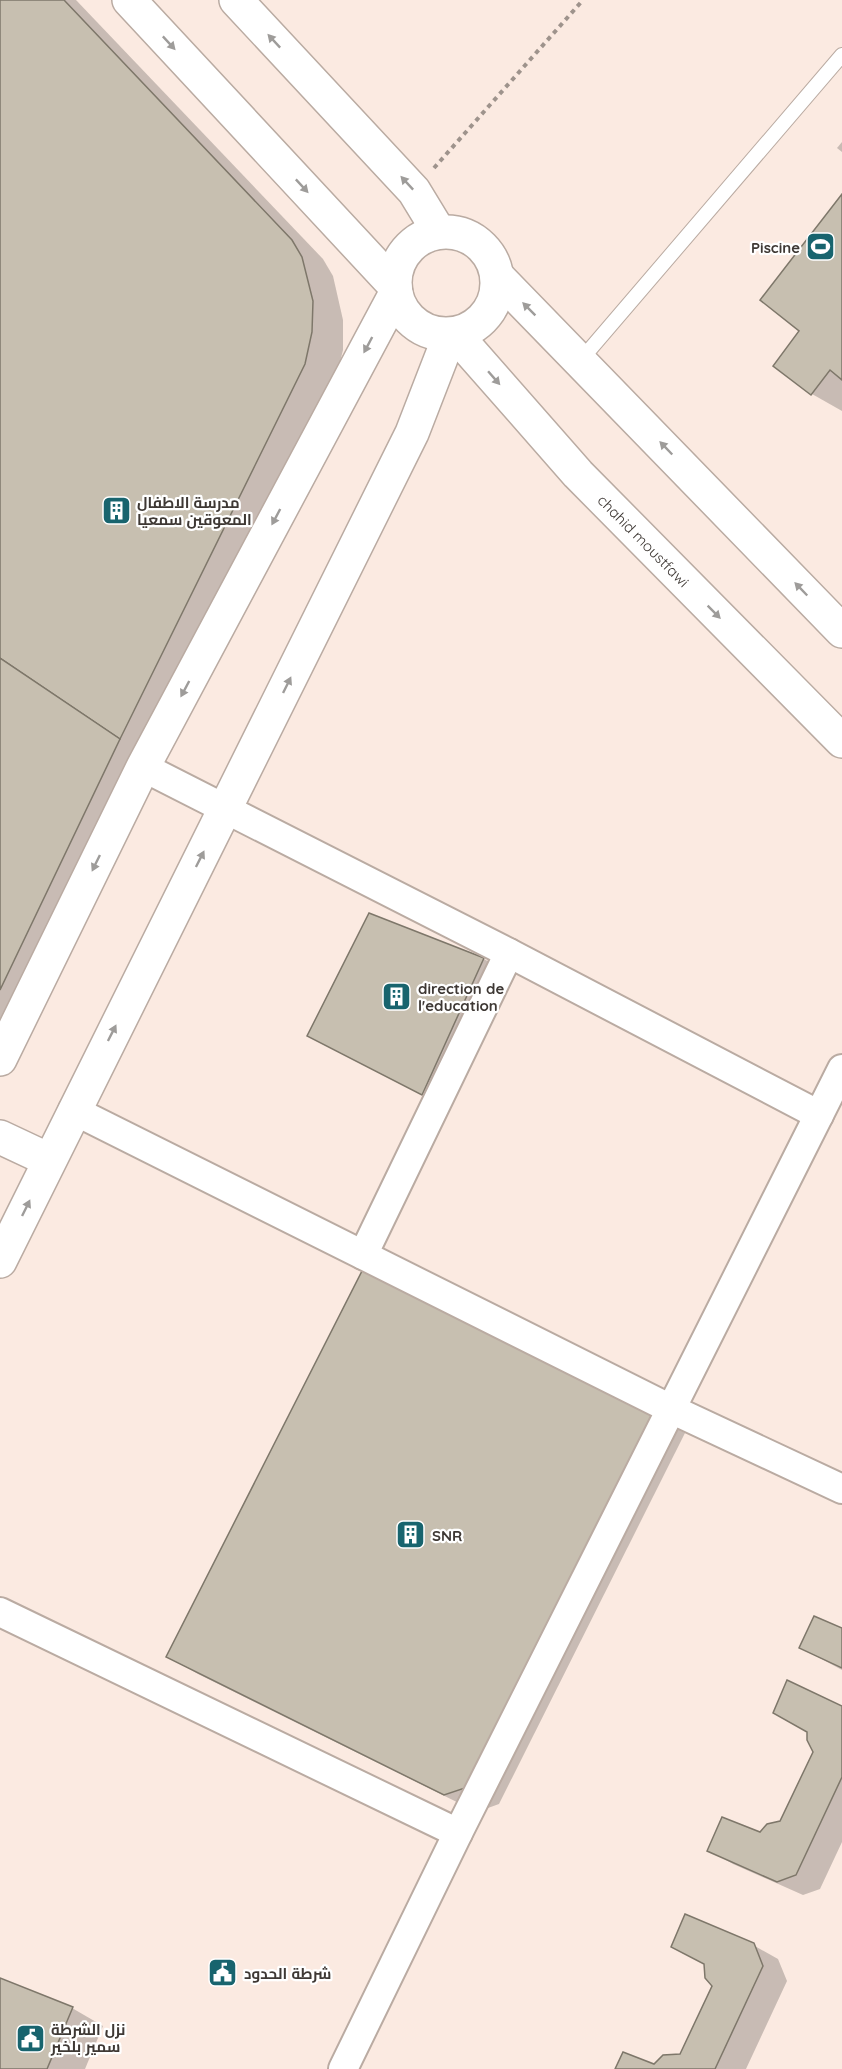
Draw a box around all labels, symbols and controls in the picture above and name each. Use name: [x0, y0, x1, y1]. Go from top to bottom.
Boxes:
one-way arrow: [268, 34, 281, 49]
one-way arrow: [162, 35, 175, 50]
one-way arrow: [400, 176, 414, 191]
one-way arrow: [294, 178, 308, 192]
sports icon: Piscine: [805, 231, 837, 263]
place label: Piscine: [751, 238, 800, 257]
one-way arrow: [523, 303, 537, 317]
one-way arrow: [363, 337, 373, 354]
one-way arrow: [487, 370, 500, 385]
one-way arrow: [659, 441, 673, 456]
street label: chahid moustfawi: [594, 490, 694, 591]
place label: مدرسة الاطفال المعوقين سمعيا: [137, 493, 252, 529]
building icon: مدرسة الاطفال المعوقين سمعيا: [100, 495, 132, 527]
one-way arrow: [271, 509, 281, 526]
one-way arrow: [795, 582, 809, 596]
one-way arrow: [706, 604, 720, 618]
one-way arrow: [282, 676, 291, 693]
one-way arrow: [180, 681, 190, 698]
one-way arrow: [194, 850, 204, 868]
one-way arrow: [92, 854, 101, 871]
place label: direction de l'education: [418, 979, 504, 1015]
building icon: direction de l'education: [381, 981, 413, 1013]
one-way arrow: [107, 1025, 117, 1042]
one-way arrow: [20, 1199, 30, 1217]
building icon: SNR: [395, 1519, 427, 1551]
place label: SNR: [432, 1526, 462, 1545]
public building icon: شرطة الحدود: [207, 1957, 239, 1989]
place label: شرطة الحدود: [244, 1964, 331, 1983]
place label: نزل الشرطة سمير بلخير: [50, 2020, 125, 2056]
public building icon: نزل الشرطة سمير بلخير: [14, 2022, 46, 2054]

